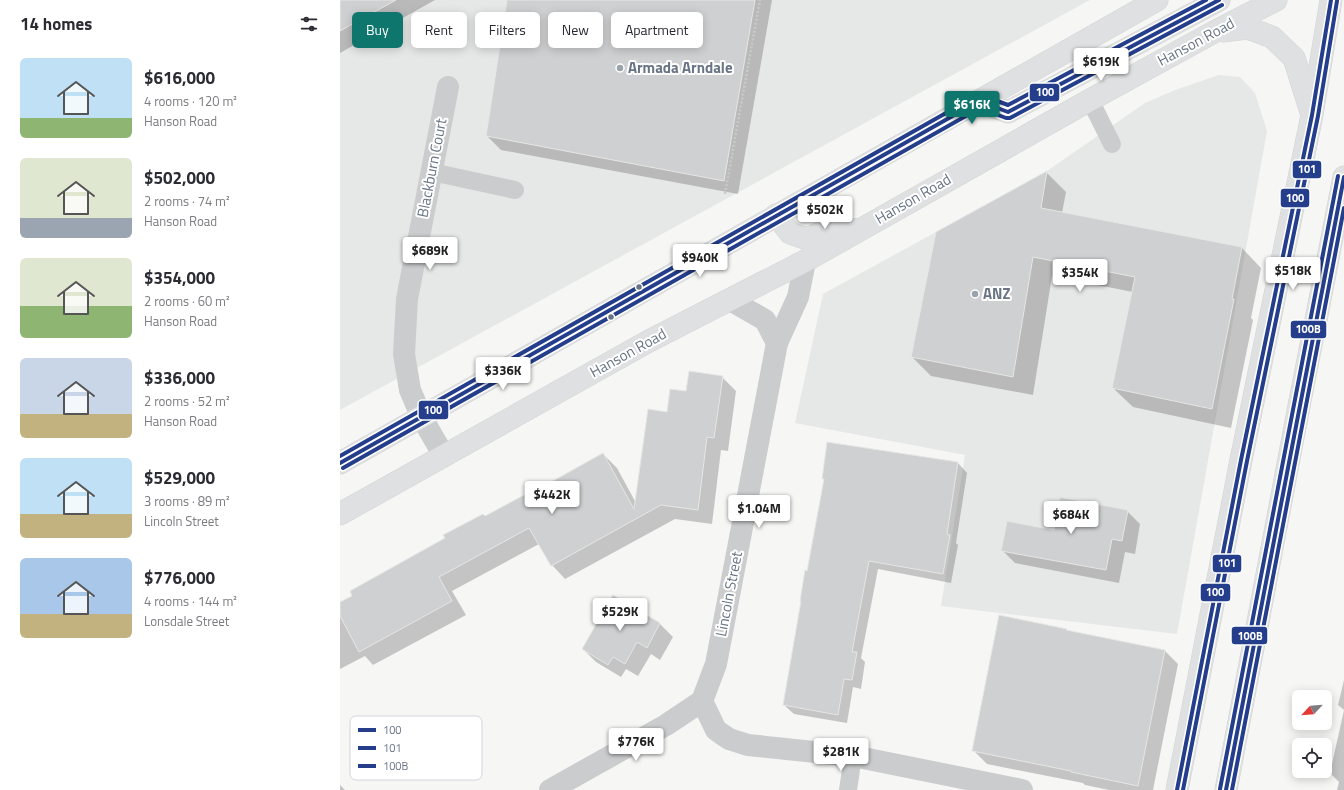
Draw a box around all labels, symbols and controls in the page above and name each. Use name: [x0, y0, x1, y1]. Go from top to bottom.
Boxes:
text: 14 homes: [20, 11, 92, 37]
chip: Buy: [352, 12, 403, 48]
chip: Rent: [411, 12, 467, 48]
chip: Filters: [475, 12, 540, 48]
chip: New: [548, 12, 603, 48]
chip: Apartment: [611, 12, 703, 48]
street label: Hanson Road: [1153, 12, 1238, 72]
icon: filters: [298, 13, 320, 35]
pin: $619K: [1073, 48, 1129, 82]
text: $619K: [1083, 51, 1119, 71]
place label: Armada Arndale: [628, 56, 733, 79]
marker: Armada Arndale: [615, 63, 625, 73]
text: $616,000: [144, 65, 215, 91]
icon: home: [52, 74, 100, 122]
line badge: 100: [1029, 83, 1060, 102]
text: 100: [1036, 84, 1054, 100]
text: 4 rooms · 120 m²: [144, 91, 237, 111]
pin: $616K: [944, 91, 1000, 125]
text: $616K: [954, 94, 990, 114]
text: Hanson Road: [144, 111, 217, 131]
street label: Blackburn Court: [411, 116, 453, 220]
line badge: 101: [1292, 160, 1322, 179]
text: 101: [1298, 161, 1316, 177]
text: $502,000: [144, 165, 215, 191]
street label: Hanson Road: [870, 168, 955, 230]
icon: home: [52, 174, 100, 222]
line badge: 100: [1280, 188, 1310, 208]
text: 100: [1286, 190, 1304, 206]
text: 2 rooms · 74 m²: [144, 191, 230, 211]
pin: $502K: [797, 196, 853, 230]
text: $502K: [807, 199, 843, 219]
text: Hanson Road: [144, 211, 217, 231]
pin: $689K: [402, 237, 458, 271]
text: $689K: [412, 240, 448, 260]
pin: $940K: [672, 244, 728, 278]
text: $940K: [682, 247, 718, 267]
pin: $518K: [1265, 257, 1321, 291]
pin: $354K: [1052, 259, 1108, 293]
text: $518K: [1275, 260, 1311, 280]
text: $354K: [1062, 262, 1098, 282]
text: $354,000: [144, 265, 215, 291]
icon: home: [52, 274, 100, 322]
unlabelled marker: [634, 282, 644, 292]
place label: ANZ: [983, 282, 1010, 305]
marker: ANZ: [970, 289, 980, 299]
text: 2 rooms · 60 m²: [144, 291, 230, 311]
text: Hanson Road: [144, 311, 217, 331]
unlabelled marker: [606, 312, 616, 322]
line badge: 100B: [1290, 320, 1327, 339]
text: 100B: [1295, 321, 1321, 337]
street label: Hanson Road: [585, 322, 670, 383]
pin: $336K: [475, 357, 531, 391]
text: $336K: [485, 360, 521, 380]
text: $336,000: [144, 365, 215, 391]
icon: home: [52, 374, 100, 422]
text: 2 rooms · 52 m²: [144, 391, 230, 411]
line badge: 100: [418, 400, 449, 420]
text: 100: [424, 402, 442, 418]
text: Hanson Road: [144, 411, 217, 431]
text: $529,000: [144, 465, 215, 491]
icon: home: [52, 474, 100, 522]
pin: $442K: [524, 481, 580, 515]
text: $442K: [534, 484, 570, 504]
text: 3 rooms · 89 m²: [144, 491, 230, 511]
pin: $1.04M: [726, 495, 792, 529]
text: $1.04M: [737, 498, 781, 518]
pin: $684K: [1043, 501, 1099, 535]
text: $684K: [1053, 504, 1089, 524]
text: Lincoln Street: [144, 511, 219, 531]
street label: Lincoln Street: [709, 549, 748, 639]
line badge: 101: [1212, 554, 1242, 573]
text: 101: [1218, 555, 1236, 571]
text: $776,000: [144, 565, 215, 591]
icon: home: [52, 574, 100, 622]
line badge: 100: [1200, 583, 1231, 602]
text: 100: [1206, 584, 1224, 600]
text: 4 rooms · 144 m²: [144, 591, 237, 611]
pin: $529K: [592, 598, 648, 632]
text: $529K: [602, 601, 638, 621]
text: Lonsdale Street: [144, 611, 229, 631]
line badge: 100B: [1231, 626, 1268, 645]
text: 100B: [1237, 628, 1263, 644]
north arrow: [1292, 690, 1332, 730]
map controls: [1292, 690, 1332, 778]
legend: [350, 716, 482, 780]
text: 100: [383, 722, 401, 738]
pin: $776K: [608, 728, 664, 762]
text: $776K: [618, 731, 654, 751]
pin: $281K: [813, 738, 869, 772]
button: locate: [1292, 738, 1332, 778]
text: 101: [383, 740, 401, 756]
text: $281K: [823, 741, 859, 761]
text: 100B: [383, 758, 408, 774]

